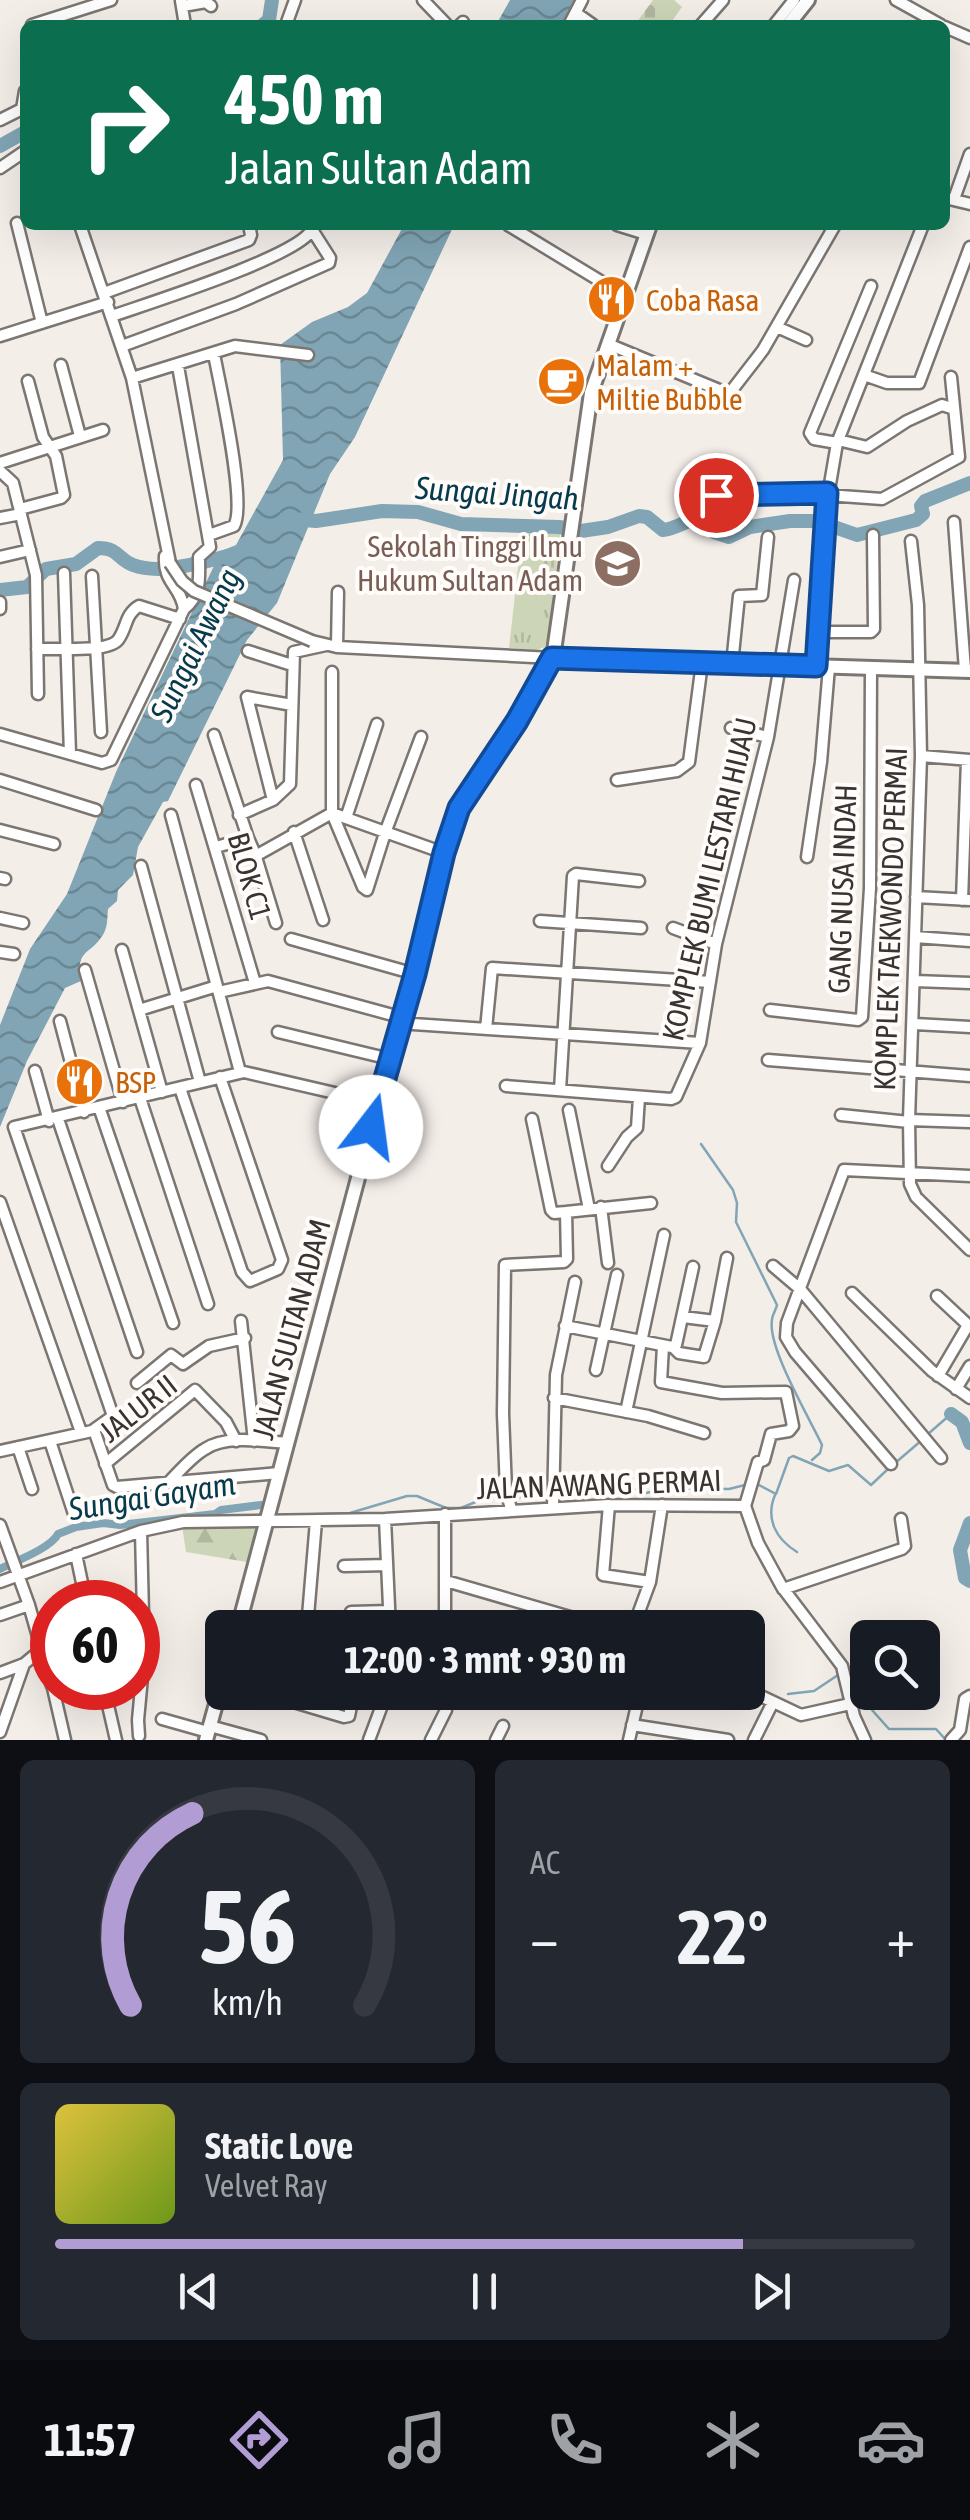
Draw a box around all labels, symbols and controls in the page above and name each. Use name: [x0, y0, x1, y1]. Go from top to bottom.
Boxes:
text: 450 m: [225, 59, 384, 139]
icon: right: [60, 60, 190, 190]
text: Jalan Sultan Adam: [225, 142, 532, 194]
restaurant icon: Coba Rasa: [585, 274, 637, 326]
place label: Coba Rasa: [646, 283, 759, 317]
place label: Malam + Miltie Bubble: [596, 348, 743, 416]
cafe icon: Malam + Miltie Bubble: [535, 356, 587, 408]
pin: [674, 453, 759, 538]
icon: arrive: [689, 468, 744, 523]
water label: Sungai Jingah: [413, 469, 580, 517]
place label: Sekolah Tinggi Ilmu Hukum Sultan Adam: [357, 529, 583, 597]
school or university icon: Sekolah Tinggi Ilmu Hukum Sultan Adam: [592, 537, 644, 589]
water label: Sungai Awang: [142, 563, 248, 728]
street label: KOMPLEK BUMI LESTARI HIJAU: [655, 714, 763, 1044]
street label: KOMPLEK TAEKWONDO PERMAI: [867, 747, 913, 1091]
street label: GANG NUSA INDAH: [821, 784, 863, 994]
street label: BLOK C1: [221, 828, 279, 924]
restaurant icon: BSP: [54, 1056, 106, 1108]
place label: BSP: [115, 1065, 157, 1099]
position arrow: [319, 1075, 423, 1179]
street label: JALAN SULTAN ADAM: [245, 1215, 337, 1443]
street label: JALUR II: [93, 1368, 183, 1448]
street label: JALAN AWANG PERMAI: [476, 1463, 722, 1505]
water label: Sungai Gayam: [65, 1465, 238, 1528]
speed limit sign: 60: [30, 1580, 160, 1710]
map controls: [850, 1620, 940, 1710]
button: search: [850, 1620, 940, 1710]
text: 12:00 · 3 mnt · 930 m: [344, 1638, 626, 1681]
text: AC: [530, 1844, 560, 1881]
text: 56: [199, 1866, 296, 1985]
text: 22°: [677, 1894, 768, 1980]
text: −: [530, 1906, 559, 1969]
text: +: [886, 1906, 915, 1969]
text: km/h: [212, 1982, 283, 2023]
text: Static Love: [205, 2124, 353, 2167]
text: Velvet Ray: [205, 2167, 327, 2204]
icon: previous: [171, 2264, 226, 2319]
icon: pause: [457, 2264, 512, 2319]
icon: next: [744, 2264, 799, 2319]
icon: directions: [224, 2405, 294, 2475]
icon: music: [382, 2405, 452, 2475]
icon: phone: [540, 2405, 610, 2475]
icon: climate: [698, 2405, 768, 2475]
icon: car: [856, 2405, 926, 2475]
text: 11:57: [44, 2414, 137, 2466]

